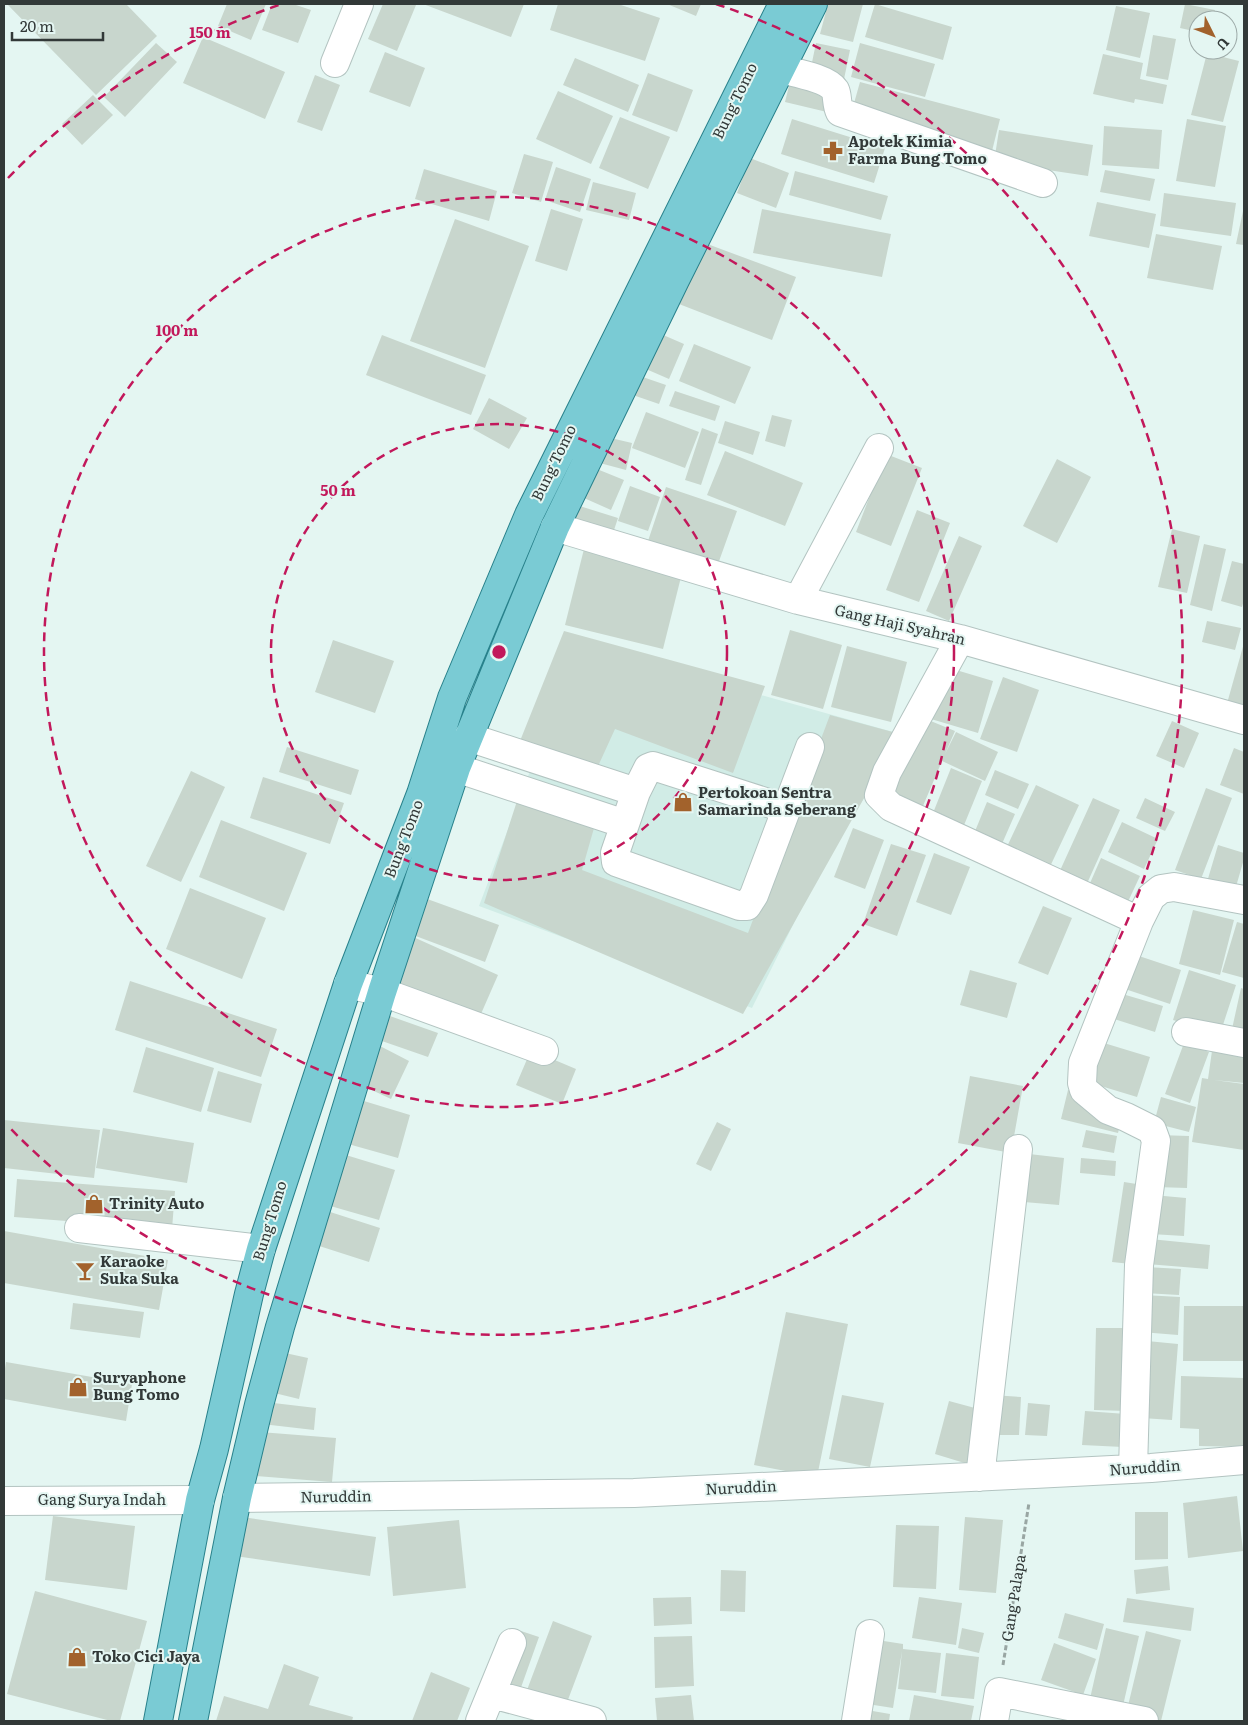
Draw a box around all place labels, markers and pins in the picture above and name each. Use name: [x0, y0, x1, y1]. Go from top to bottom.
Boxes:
place label: Apotek Kimia Farma Bung Tomo: [848, 129, 987, 169]
pharmacy icon: Apotek Kimia Farma Bung Tomo: [822, 140, 844, 162]
centre of rings: [490, 643, 508, 661]
place label: Pertokoan Sentra Samarinda Seberang: [698, 780, 857, 820]
shop icon: Pertokoan Sentra Samarinda Seberang: [672, 791, 694, 813]
place label: Trinity Auto: [109, 1191, 204, 1214]
shop icon: Trinity Auto: [83, 1193, 105, 1215]
place label: Karaoke Suka Suka: [100, 1249, 179, 1289]
bar icon: Karaoke Suka Suka: [74, 1260, 96, 1282]
place label: Suryaphone Bung Tomo: [93, 1365, 186, 1405]
shop icon: Suryaphone Bung Tomo: [67, 1376, 89, 1398]
place label: Toko Cici Jaya: [92, 1644, 200, 1667]
shop icon: Toko Cici Jaya: [66, 1646, 88, 1668]

